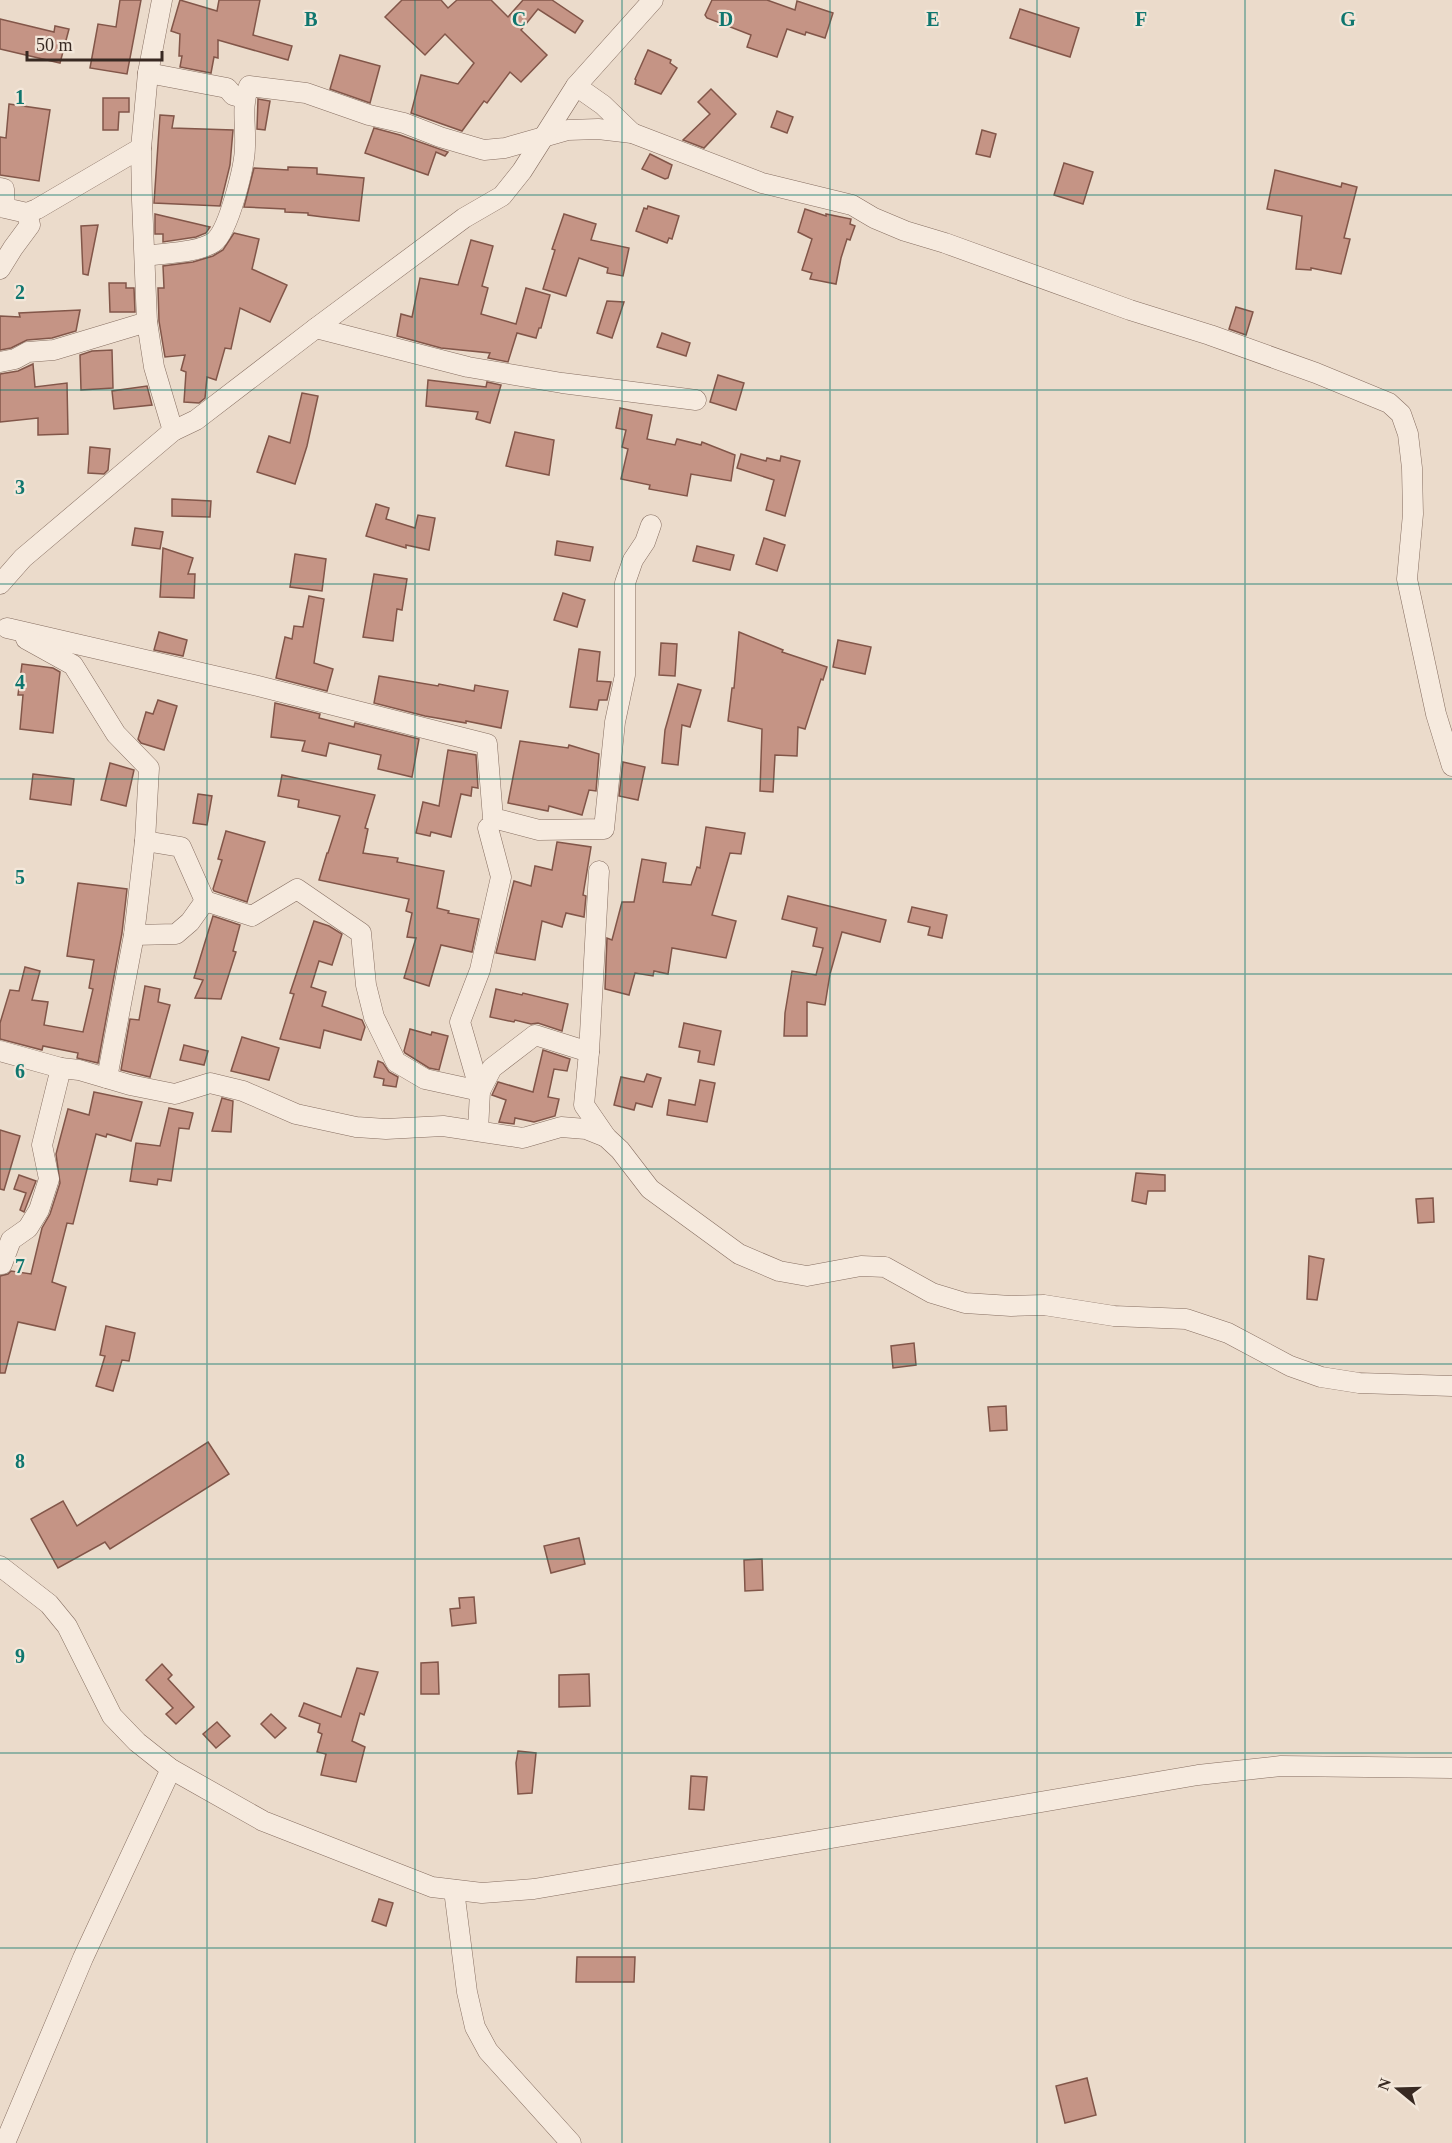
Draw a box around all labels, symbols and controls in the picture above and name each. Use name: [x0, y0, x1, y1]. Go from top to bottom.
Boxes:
text: B: [304, 8, 318, 30]
text: C: [512, 8, 526, 30]
text: D: [719, 8, 733, 30]
text: E: [926, 8, 940, 30]
text: F: [1135, 8, 1147, 30]
text: G: [1340, 8, 1356, 30]
scale bar: [27, 24, 162, 62]
text: 50 m: [36, 35, 73, 55]
text: 1: [15, 86, 25, 108]
text: 2: [15, 281, 25, 303]
text: 3: [15, 476, 25, 498]
text: 4: [15, 671, 25, 693]
text: 5: [15, 866, 25, 888]
text: 6: [15, 1060, 25, 1082]
text: 7: [15, 1255, 25, 1277]
text: 8: [15, 1450, 25, 1472]
text: 9: [15, 1645, 25, 1667]
north arrow: [1368, 2059, 1428, 2119]
text: N: [1374, 2076, 1394, 2093]

